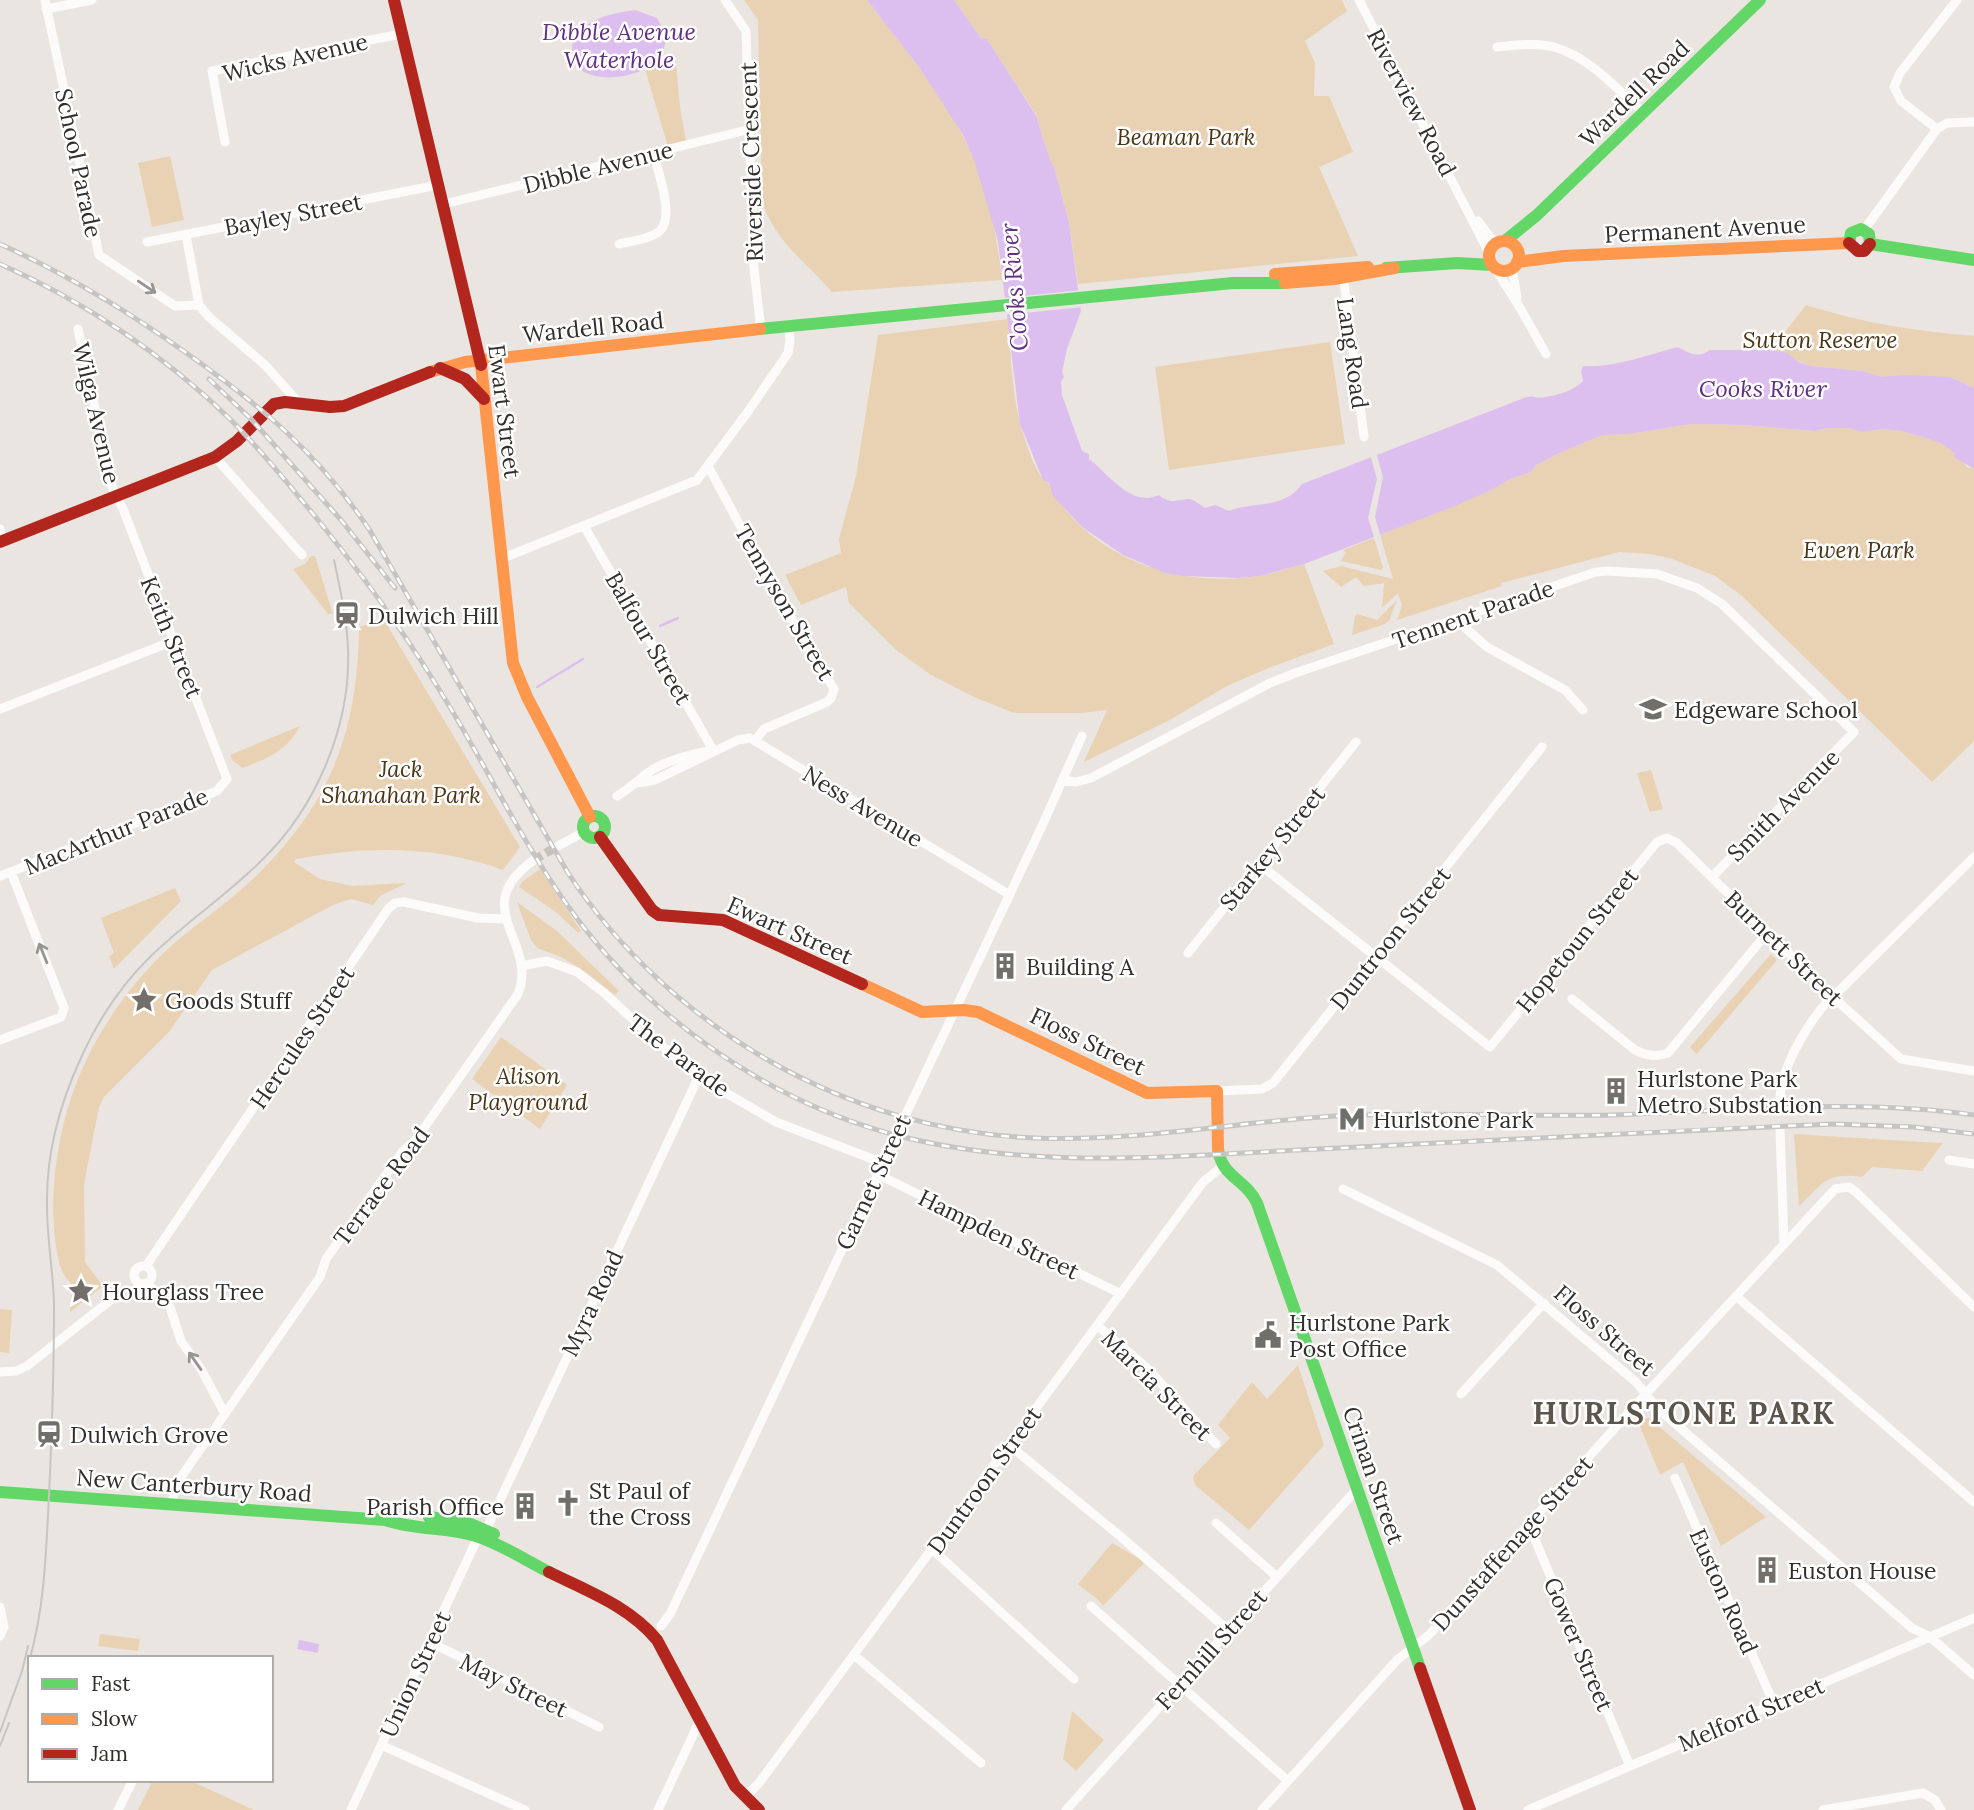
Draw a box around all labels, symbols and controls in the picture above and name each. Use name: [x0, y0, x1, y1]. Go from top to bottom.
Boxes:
water label: Dibble Avenue Waterhole: [542, 16, 696, 75]
street label: Riverview Road: [1361, 23, 1463, 181]
street label: Wicks Avenue: [219, 26, 371, 88]
street label: Wardell Road: [1573, 33, 1695, 153]
street label: Riverside Crescent: [733, 61, 769, 263]
street label: School Parade: [49, 86, 109, 240]
park label: Beaman Park: [1117, 122, 1256, 151]
street label: Dibble Avenue: [520, 134, 676, 200]
street label: Bayley Street: [222, 186, 365, 242]
street label: Permanent Avenue: [1603, 209, 1807, 249]
water label: Cooks River: [993, 222, 1035, 352]
one-way arrow: [137, 279, 156, 294]
street label: Lang Road: [1331, 296, 1375, 411]
street label: Wardell Road: [521, 305, 665, 349]
park label: Sutton Reserve: [1742, 325, 1898, 354]
street label: Wilga Avenue: [67, 340, 127, 486]
street label: Ewart Street: [482, 343, 528, 480]
water label: Cooks River: [1699, 373, 1827, 404]
street label: Tennyson Street: [729, 519, 841, 685]
park label: Ewen Park: [1803, 535, 1915, 564]
street label: Balfour Street: [599, 566, 699, 710]
street label: Keith Street: [134, 572, 210, 702]
street label: Tennent Parade: [1389, 573, 1557, 655]
station icon: Dulwich Hill: [332, 600, 362, 630]
place label: Dulwich Hill: [368, 601, 499, 630]
school or university icon: Edgeware School: [1638, 694, 1668, 724]
place label: Edgeware School: [1674, 695, 1858, 724]
street label: Smith Avenue: [1721, 743, 1845, 867]
park label: Jack Shanahan Park: [321, 754, 481, 809]
street label: Ness Avenue: [798, 759, 928, 853]
street label: Starkey Street: [1213, 780, 1331, 916]
street label: MacArthur Parade: [20, 781, 212, 881]
street label: Duntroon Street: [1324, 861, 1457, 1015]
street label: Hopetoun Street: [1510, 862, 1644, 1018]
street label: Burnett Street: [1719, 884, 1849, 1012]
street label: Ewart Street: [723, 889, 857, 971]
one-way arrow: [35, 943, 48, 965]
building icon: Building A: [990, 951, 1020, 981]
place label: Building A: [1026, 952, 1135, 981]
street label: Hercules Street: [243, 960, 361, 1114]
place icon: Goods Stuff: [129, 985, 159, 1015]
place label: Goods Stuff: [165, 986, 293, 1015]
street label: Floss Street: [1026, 1001, 1151, 1081]
street label: The Parade: [622, 1007, 736, 1103]
park label: Alison Playground: [468, 1061, 588, 1116]
place label: Hurlstone Park Metro Substation: [1637, 1064, 1823, 1119]
building icon: Hurlstone Park Metro Substation: [1601, 1076, 1631, 1106]
metro station icon: Hurlstone Park: [1337, 1104, 1367, 1134]
place label: Hurlstone Park: [1373, 1105, 1534, 1134]
street label: Garnet Street: [829, 1110, 917, 1254]
street label: Terrace Road: [327, 1121, 435, 1251]
street label: Hampden Street: [914, 1183, 1084, 1286]
street label: Myra Road: [555, 1245, 629, 1361]
place icon: Hourglass Tree: [66, 1276, 96, 1306]
place label: Hourglass Tree: [102, 1277, 264, 1306]
street label: Floss Street: [1548, 1278, 1662, 1382]
place label: Hurlstone Park Post Office: [1289, 1308, 1450, 1363]
public building icon: Hurlstone Park Post Office: [1253, 1320, 1283, 1350]
street label: Marcia Street: [1096, 1324, 1218, 1446]
one-way arrow: [188, 1352, 202, 1371]
district label: HURLSTONE PARK: [1532, 1394, 1836, 1432]
street label: Duntroon Street: [921, 1400, 1047, 1559]
street label: Crinan Street: [1337, 1402, 1411, 1548]
station icon: Dulwich Grove: [34, 1419, 64, 1449]
place label: Dulwich Grove: [70, 1420, 229, 1449]
street label: Dunstaffenage Street: [1425, 1449, 1599, 1637]
street label: New Canterbury Road: [75, 1462, 313, 1508]
place label: St Paul of the Cross: [589, 1476, 692, 1531]
church icon: St Paul of the Cross: [553, 1488, 583, 1518]
building icon: Parish Office: [510, 1491, 540, 1521]
place label: Parish Office: [366, 1492, 504, 1521]
street label: Euston Road: [1683, 1524, 1765, 1658]
building icon: Euston House: [1752, 1555, 1782, 1585]
place label: Euston House: [1788, 1556, 1937, 1585]
street label: Gower Street: [1538, 1573, 1620, 1715]
street label: Fernhill Street: [1149, 1583, 1273, 1715]
street label: Union Street: [373, 1606, 457, 1742]
street label: May Street: [455, 1647, 573, 1724]
legend: [28, 1656, 273, 1782]
text: Fast: [91, 1670, 131, 1697]
street label: Melford Street: [1674, 1670, 1828, 1758]
text: Slow: [91, 1705, 138, 1732]
text: Jam: [90, 1740, 128, 1767]

